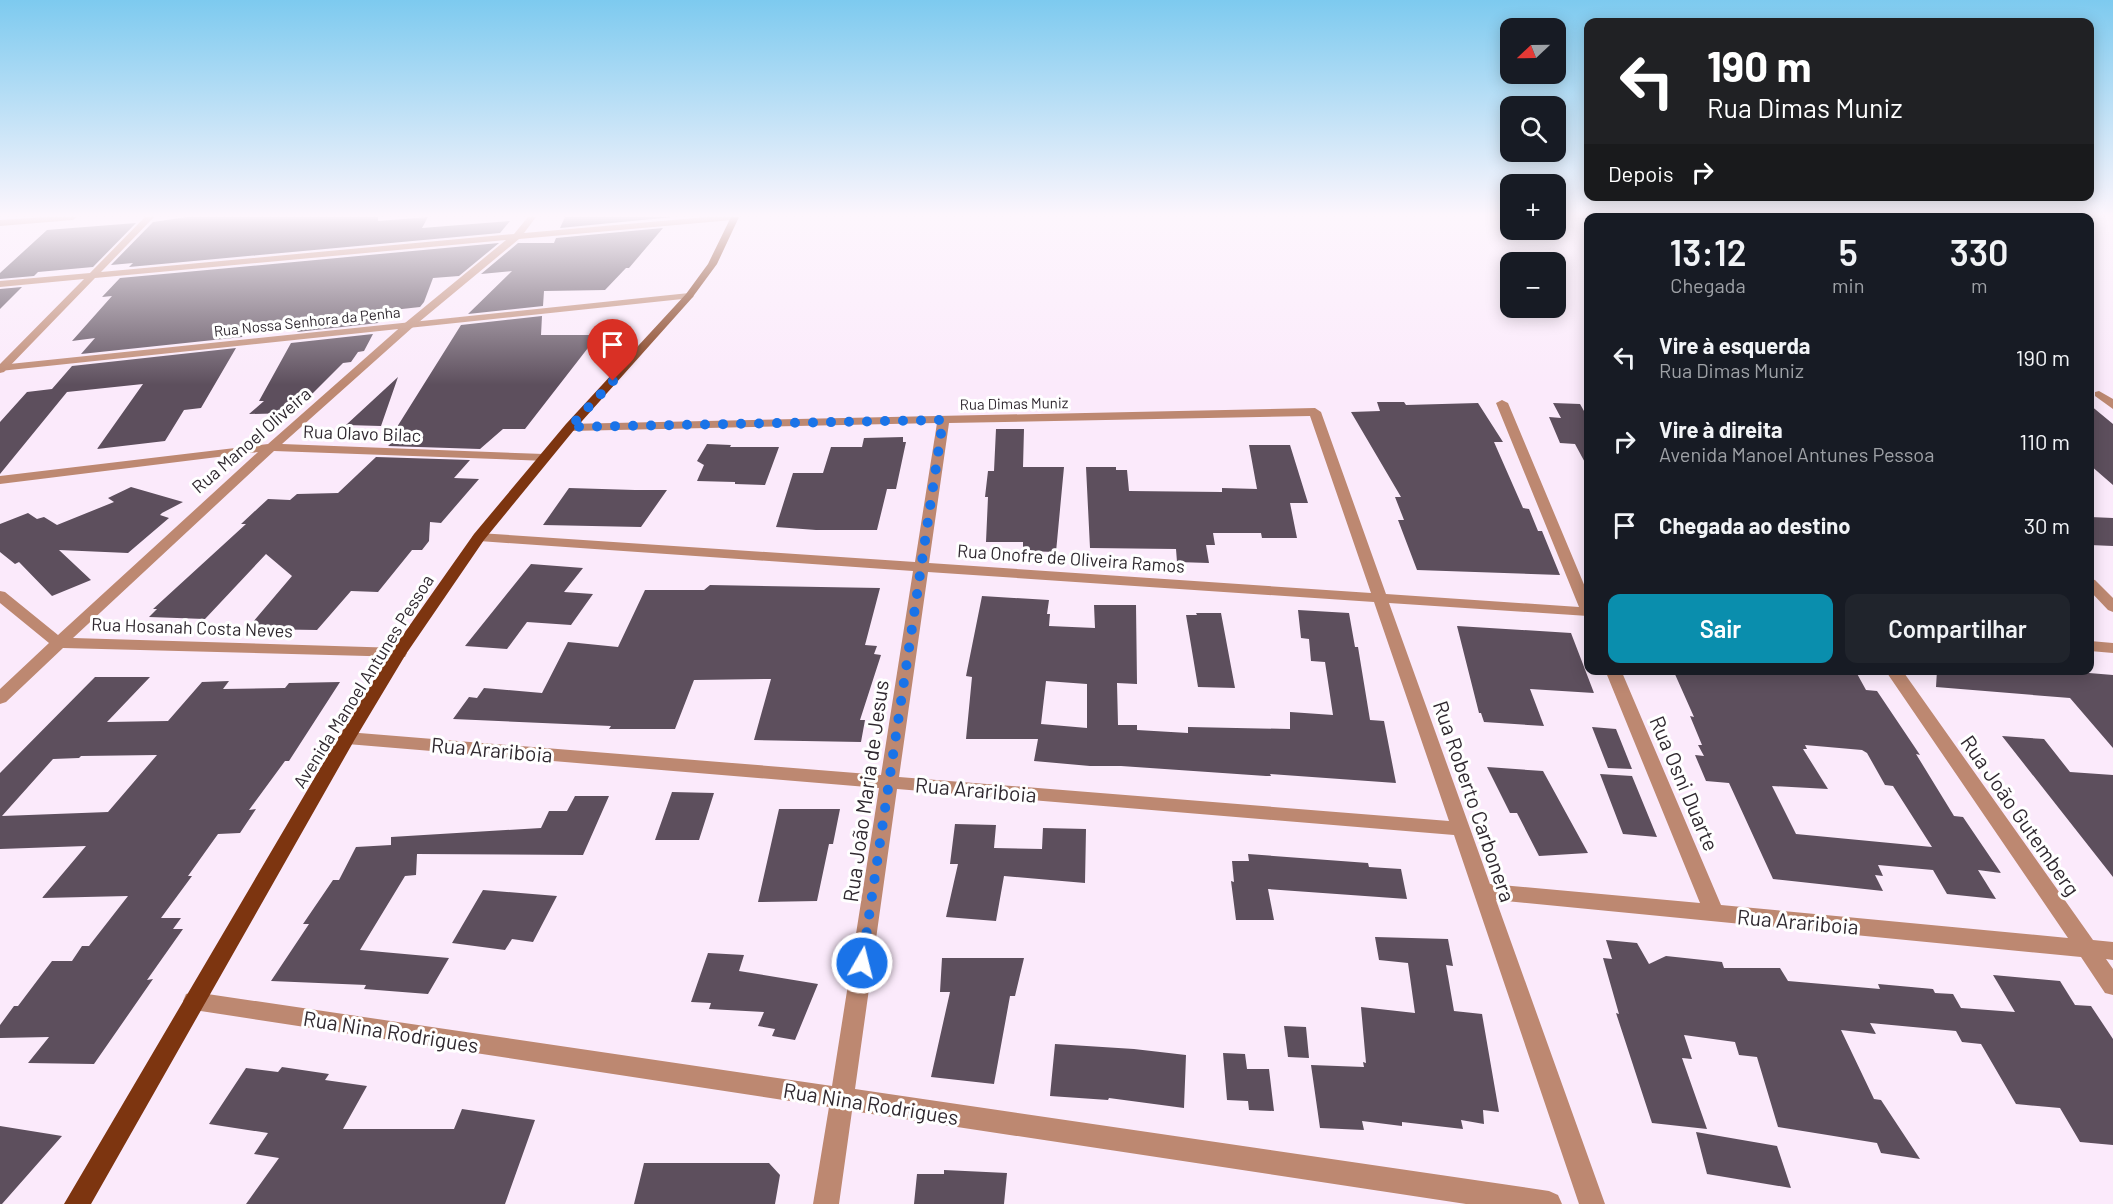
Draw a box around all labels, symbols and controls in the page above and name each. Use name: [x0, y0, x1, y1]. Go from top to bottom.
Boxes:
north arrow: [1500, 18, 1566, 84]
map controls: [1500, 18, 1566, 318]
text: 190 m: [1707, 40, 1812, 90]
icon: left: [1608, 42, 1686, 120]
text: Rua Dimas Muniz: [1707, 91, 1903, 123]
button: search: [1500, 96, 1566, 162]
icon: right: [1686, 156, 1719, 189]
text: Depois: [1608, 160, 1674, 186]
button: +: [1500, 174, 1566, 240]
text: 13:12: [1669, 230, 1747, 273]
text: 5: [1839, 230, 1858, 273]
text: 330: [1950, 230, 2009, 273]
button: −: [1500, 252, 1566, 318]
text: Chegada: [1670, 273, 1746, 297]
text: min: [1832, 273, 1864, 297]
text: m: [1971, 273, 1987, 297]
street label: Rua Nossa Senhora da Penha: [213, 302, 401, 340]
pin: [587, 319, 638, 381]
icon: arrive: [596, 328, 629, 361]
text: Vire à esquerda: [1659, 332, 1810, 358]
icon: left: [1608, 341, 1641, 374]
text: 190 m: [2016, 344, 2070, 370]
text: Rua Dimas Muniz: [1659, 358, 1804, 382]
street label: Rua Manoel Oliveira: [187, 382, 315, 498]
street label: Rua Dimas Muniz: [960, 393, 1069, 413]
text: Vire à direita: [1659, 416, 1783, 442]
street label: Rua Olavo Bilac: [303, 420, 421, 446]
icon: right: [1608, 425, 1641, 458]
text: 110 m: [2020, 428, 2070, 454]
text: Avenida Manoel Antunes Pessoa: [1659, 442, 1934, 466]
icon: arrive: [1608, 509, 1641, 542]
text: Chegada ao destino: [1659, 512, 1850, 538]
text: 30 m: [2024, 512, 2070, 538]
street label: Rua Onofre de Oliveira Ramos: [956, 539, 1186, 577]
street label: Avenida Manoel Antunes Pessoa: [288, 570, 438, 792]
button: Sair: [1608, 594, 1833, 663]
button: Compartilhar: [1845, 594, 2070, 663]
street label: Rua Hosanah Costa Neves: [91, 612, 293, 642]
street label: Rua João Maria de Jesus: [837, 678, 893, 904]
street label: Rua Roberto Carbonera: [1429, 697, 1521, 905]
street label: Rua Osni Duarte: [1645, 712, 1725, 854]
street label: Rua João Gutemberg: [1956, 730, 2086, 900]
street label: Rua Arariboia: [430, 731, 554, 767]
street label: Rua Arariboia: [914, 771, 1038, 807]
street label: Rua Arariboia: [1736, 903, 1860, 939]
position arrow: [830, 931, 894, 995]
street label: Rua Nina Rodrigues: [302, 1005, 480, 1057]
street label: Rua Nina Rodrigues: [782, 1077, 960, 1129]

